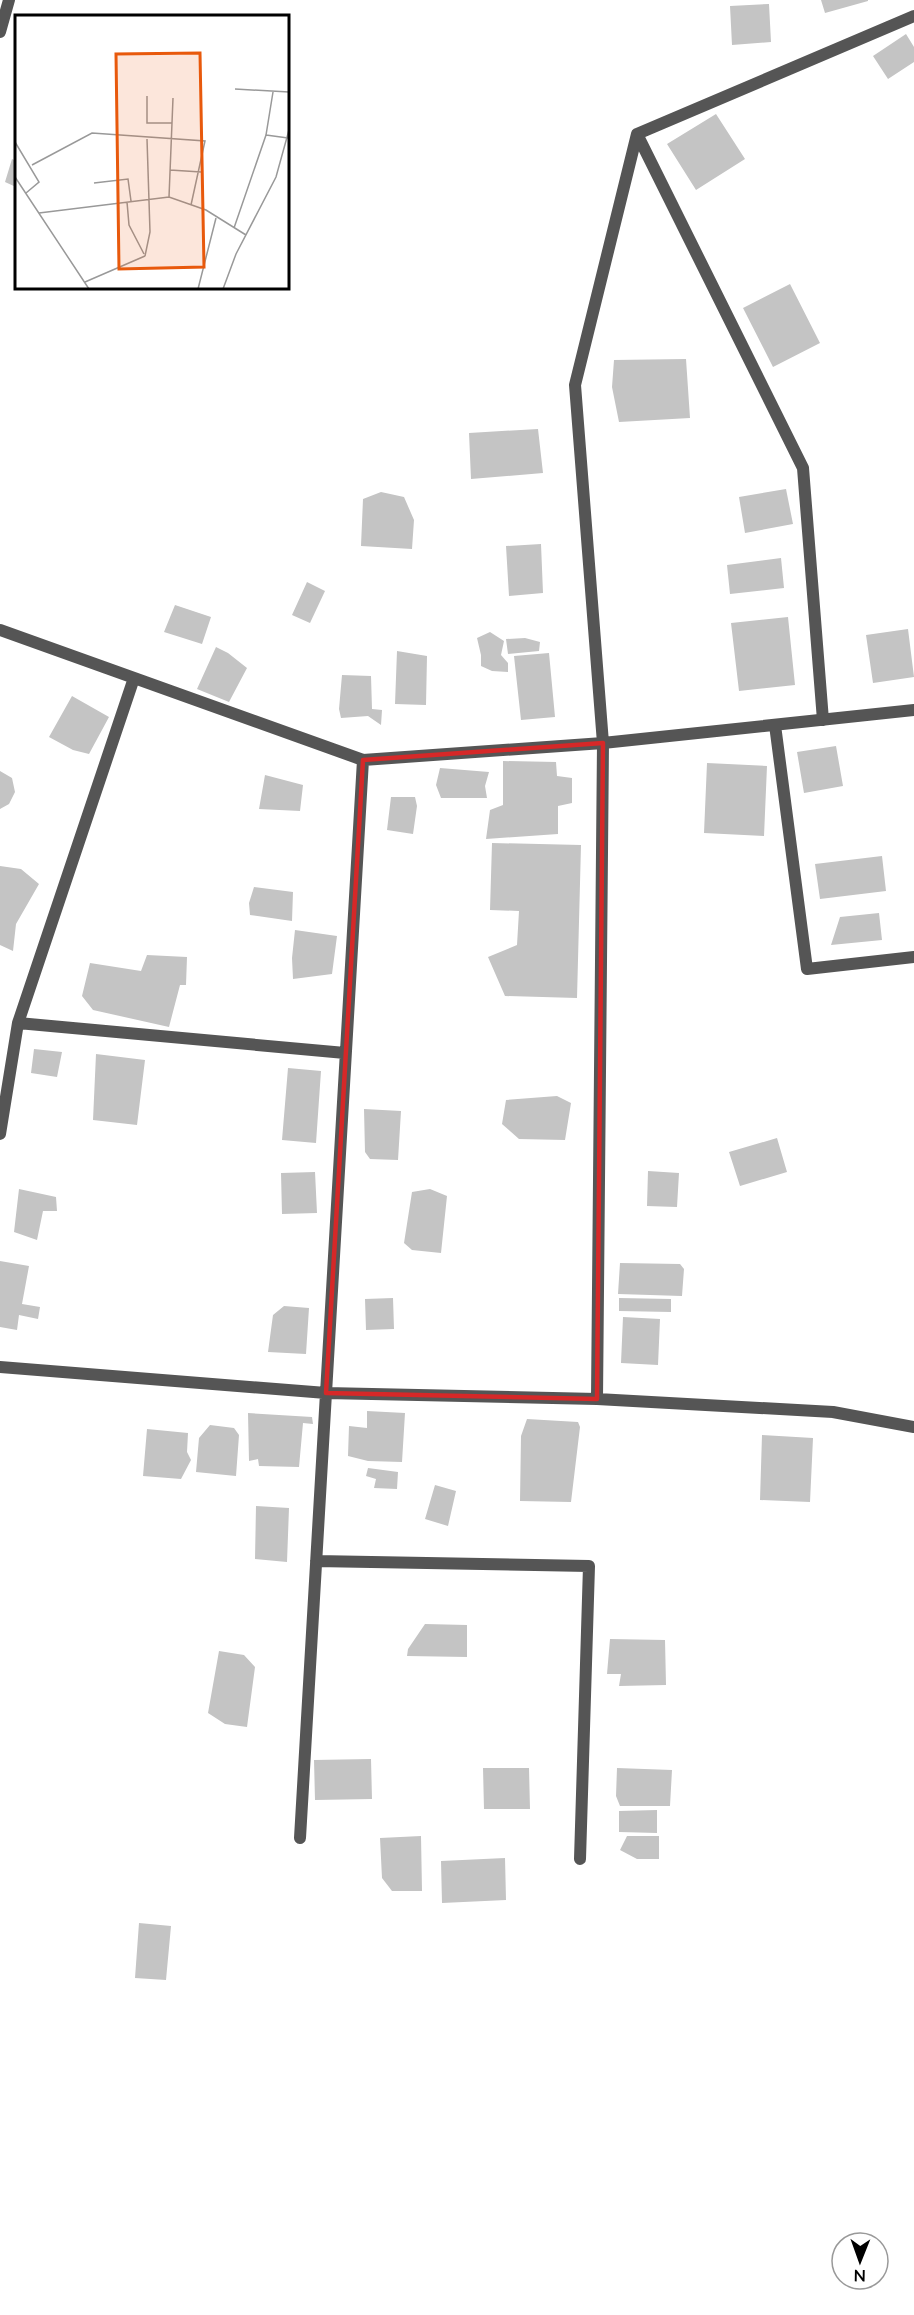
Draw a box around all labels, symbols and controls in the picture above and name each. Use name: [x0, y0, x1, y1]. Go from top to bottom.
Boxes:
inset map: [15, 15, 290, 290]
north arrow: [830, 2231, 890, 2291]
text: N: [853, 2267, 866, 2286]

